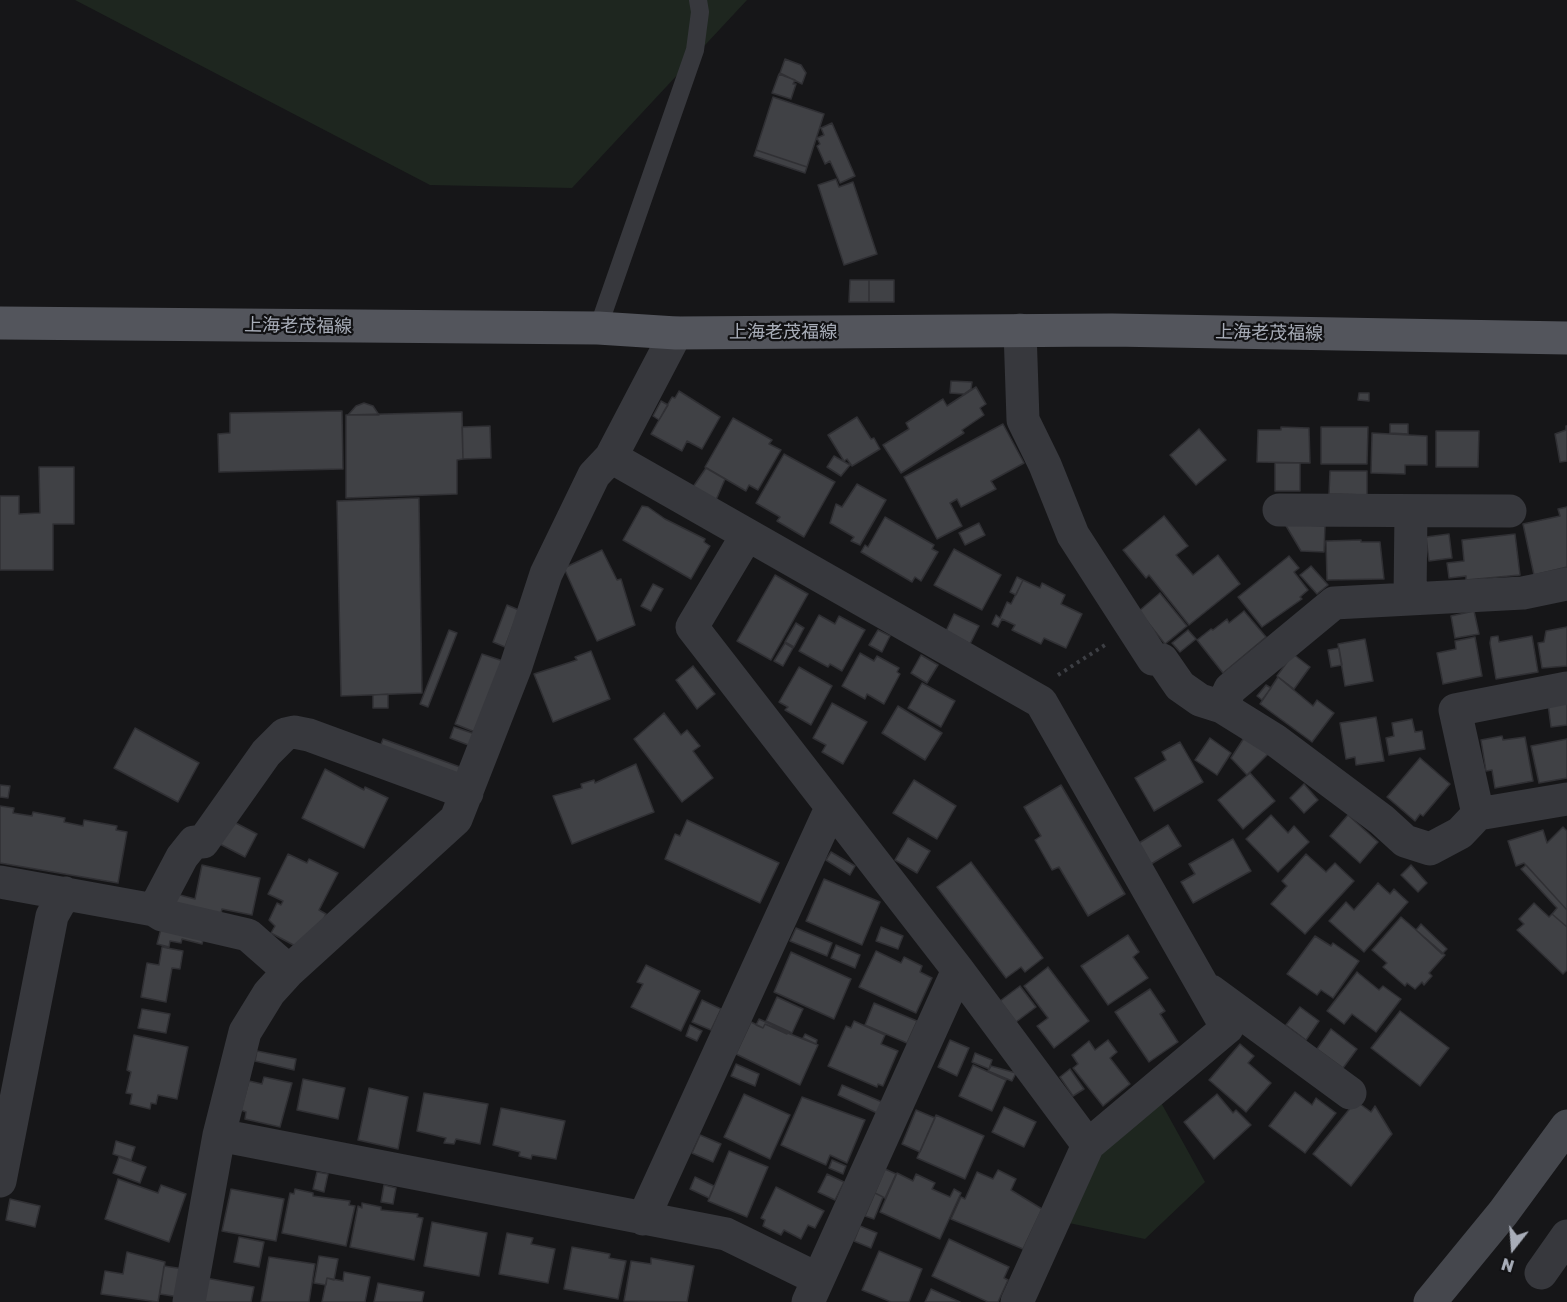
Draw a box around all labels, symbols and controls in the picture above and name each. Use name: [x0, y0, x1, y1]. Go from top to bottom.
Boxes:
street label: 上海老茂福線: [244, 314, 352, 338]
street label: 上海老茂福線: [729, 321, 837, 343]
street label: 上海老茂福線: [1215, 321, 1323, 345]
north arrow: [1483, 1218, 1543, 1278]
text: N: [1499, 1254, 1516, 1277]

